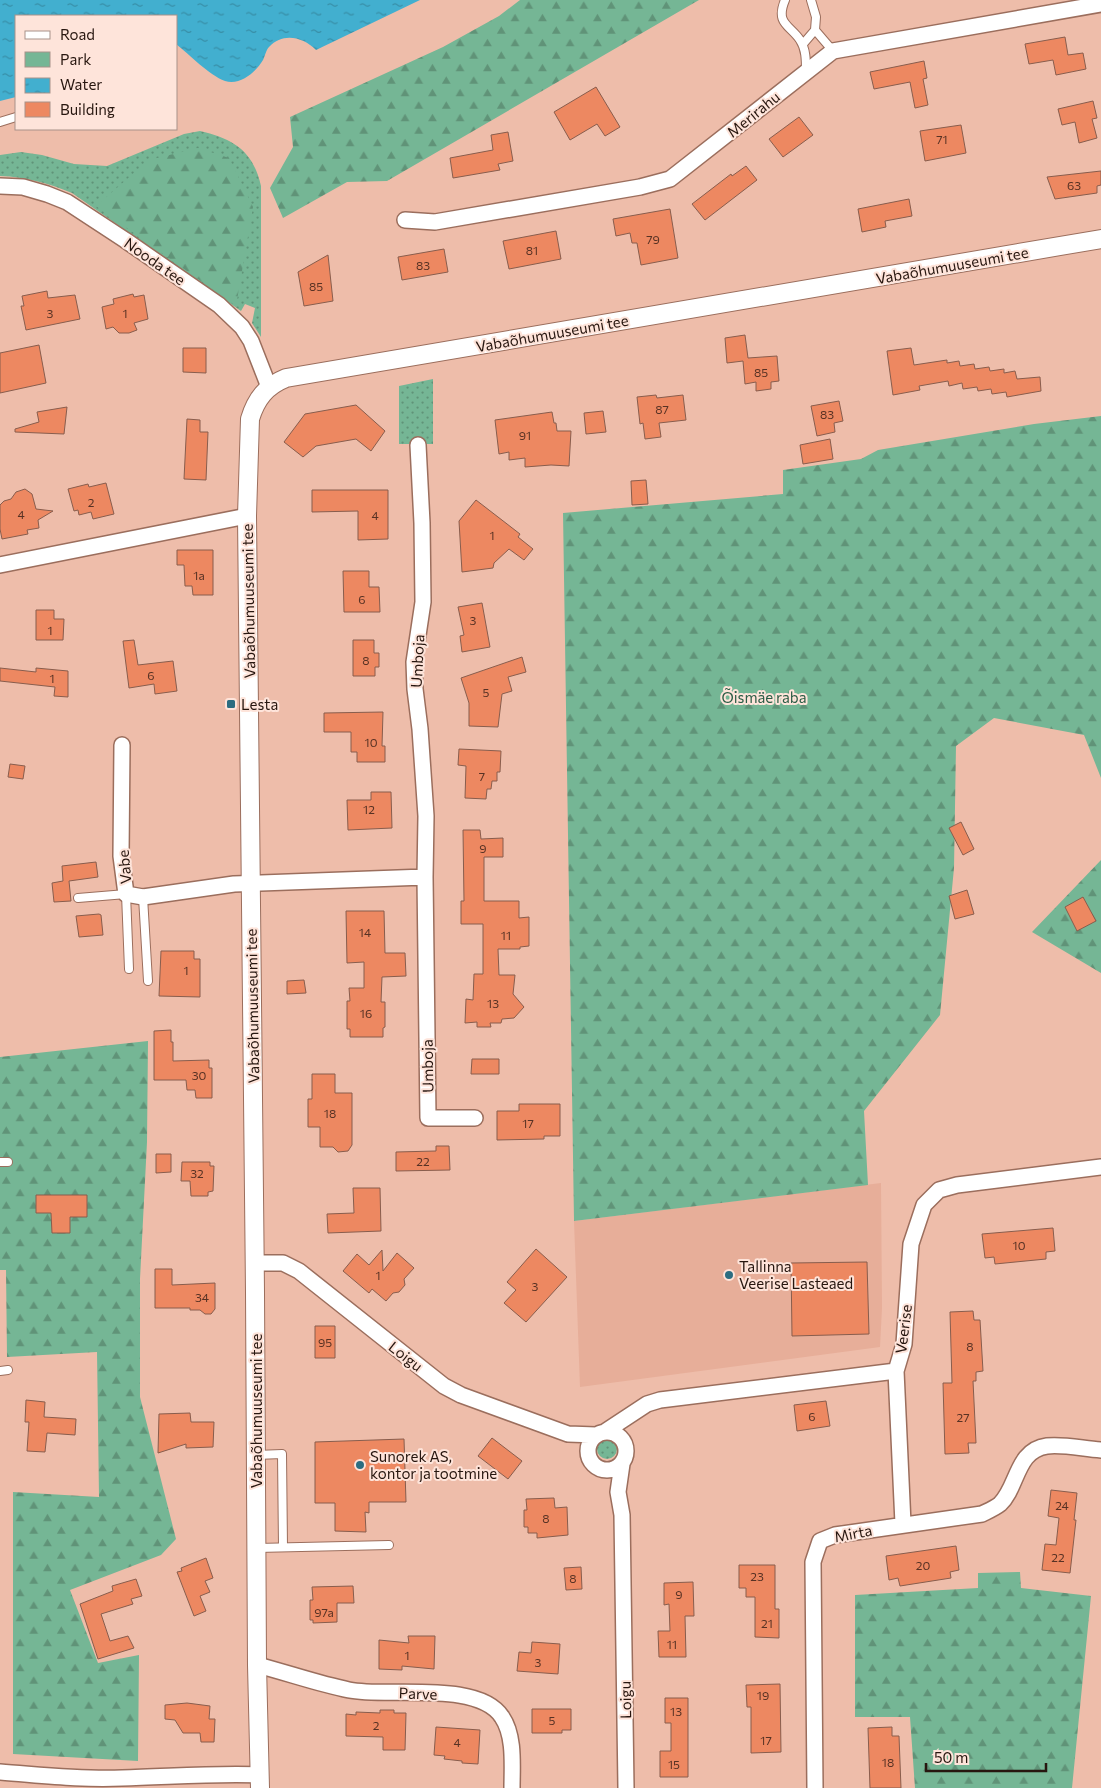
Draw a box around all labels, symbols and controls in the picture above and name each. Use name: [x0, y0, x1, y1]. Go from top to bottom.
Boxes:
legend: [15, 15, 178, 130]
text: Road: [60, 25, 95, 43]
text: Park: [60, 50, 91, 68]
text: Water: [60, 75, 102, 93]
street label: Merirahu: [723, 87, 783, 141]
text: Building: [60, 100, 115, 118]
house number: 71: [936, 132, 948, 146]
house number: 63: [1067, 178, 1081, 192]
house number: 79: [646, 232, 660, 246]
street label: Nooda tee: [121, 233, 189, 289]
house number: 81: [526, 243, 538, 257]
street label: Vabaõhumuuseumi tee: [874, 243, 1030, 287]
house number: 83: [416, 258, 430, 272]
house number: 85: [309, 279, 323, 293]
house number: 3: [47, 306, 54, 320]
house number: 1: [122, 306, 128, 320]
street label: Vabaõhumuuseumi tee: [474, 311, 630, 355]
house number: 85: [754, 365, 768, 379]
house number: 87: [655, 402, 669, 416]
house number: 83: [820, 407, 834, 421]
house number: 91: [519, 428, 531, 442]
house number: 2: [88, 495, 95, 509]
house number: 4: [17, 507, 25, 521]
house number: 4: [371, 508, 379, 522]
street label: Vabaõhumuuseumi tee: [238, 523, 258, 678]
house number: 1: [489, 528, 495, 542]
house number: 1a: [193, 568, 205, 582]
house number: 6: [358, 592, 366, 606]
house number: 3: [470, 613, 477, 627]
house number: 1: [47, 623, 53, 637]
street label: Umboja: [407, 634, 427, 688]
house number: 8: [362, 653, 370, 667]
house number: 6: [147, 668, 155, 682]
house number: 1: [49, 671, 55, 685]
house number: 5: [483, 685, 490, 699]
park label: Õismäe raba: [722, 688, 807, 706]
place label: Lesta: [241, 695, 278, 713]
marker: Lesta: [225, 698, 237, 710]
house number: 10: [365, 735, 378, 749]
house number: 7: [479, 769, 485, 783]
house number: 12: [363, 802, 375, 816]
house number: 9: [479, 841, 487, 855]
street label: Vabe: [114, 849, 134, 885]
house number: 14: [359, 925, 371, 939]
street label: Vabaõhumuuseumi tee: [242, 928, 262, 1083]
house number: 11: [501, 928, 511, 942]
house number: 1: [183, 963, 189, 977]
house number: 13: [487, 996, 499, 1010]
house number: 16: [360, 1006, 372, 1020]
street label: Umboja: [418, 1039, 436, 1093]
house number: 30: [192, 1068, 207, 1082]
house number: 18: [324, 1106, 336, 1120]
house number: 17: [522, 1116, 534, 1130]
house number: 22: [416, 1154, 430, 1168]
house number: 32: [190, 1166, 204, 1180]
house number: 10: [1013, 1238, 1026, 1252]
place label: Tallinna Veerise Lasteaed: [739, 1257, 853, 1292]
house number: 1: [375, 1268, 381, 1282]
marker: Tallinna Veerise Lasteaed: [723, 1269, 735, 1281]
house number: 3: [532, 1279, 539, 1293]
house number: 34: [195, 1290, 209, 1304]
street label: Veerise: [891, 1303, 915, 1355]
street label: Vabaõhumuuseumi tee: [247, 1334, 265, 1488]
house number: 95: [318, 1335, 332, 1349]
street label: Loigu: [386, 1337, 426, 1375]
house number: 8: [966, 1339, 974, 1353]
house number: 6: [808, 1409, 816, 1423]
house number: 27: [957, 1410, 969, 1424]
place label: Sunorek AS, kontor ja tootmine: [370, 1447, 497, 1482]
marker: Sunorek AS, kontor ja tootmine: [354, 1459, 366, 1471]
house number: 24: [1055, 1498, 1069, 1512]
house number: 8: [542, 1511, 550, 1525]
street label: Mirta: [833, 1521, 873, 1545]
house number: 22: [1051, 1550, 1065, 1564]
house number: 20: [916, 1558, 930, 1572]
house number: 23: [750, 1569, 764, 1583]
house number: 8: [569, 1571, 577, 1585]
house number: 9: [675, 1587, 683, 1601]
house number: 97a: [314, 1605, 334, 1619]
house number: 21: [761, 1616, 773, 1630]
house number: 11: [667, 1637, 677, 1651]
house number: 1: [404, 1648, 410, 1662]
house number: 3: [535, 1655, 542, 1669]
street label: Loigu: [616, 1681, 634, 1719]
street label: Parve: [398, 1683, 438, 1703]
house number: 19: [757, 1688, 769, 1702]
house number: 13: [670, 1704, 682, 1718]
house number: 5: [549, 1713, 556, 1727]
house number: 2: [373, 1718, 380, 1732]
house number: 17: [760, 1733, 772, 1747]
house number: 4: [453, 1735, 461, 1749]
scale bar: [926, 1740, 1046, 1772]
text: 50 m: [934, 1748, 968, 1766]
house number: 18: [882, 1755, 894, 1769]
house number: 15: [668, 1757, 680, 1771]

